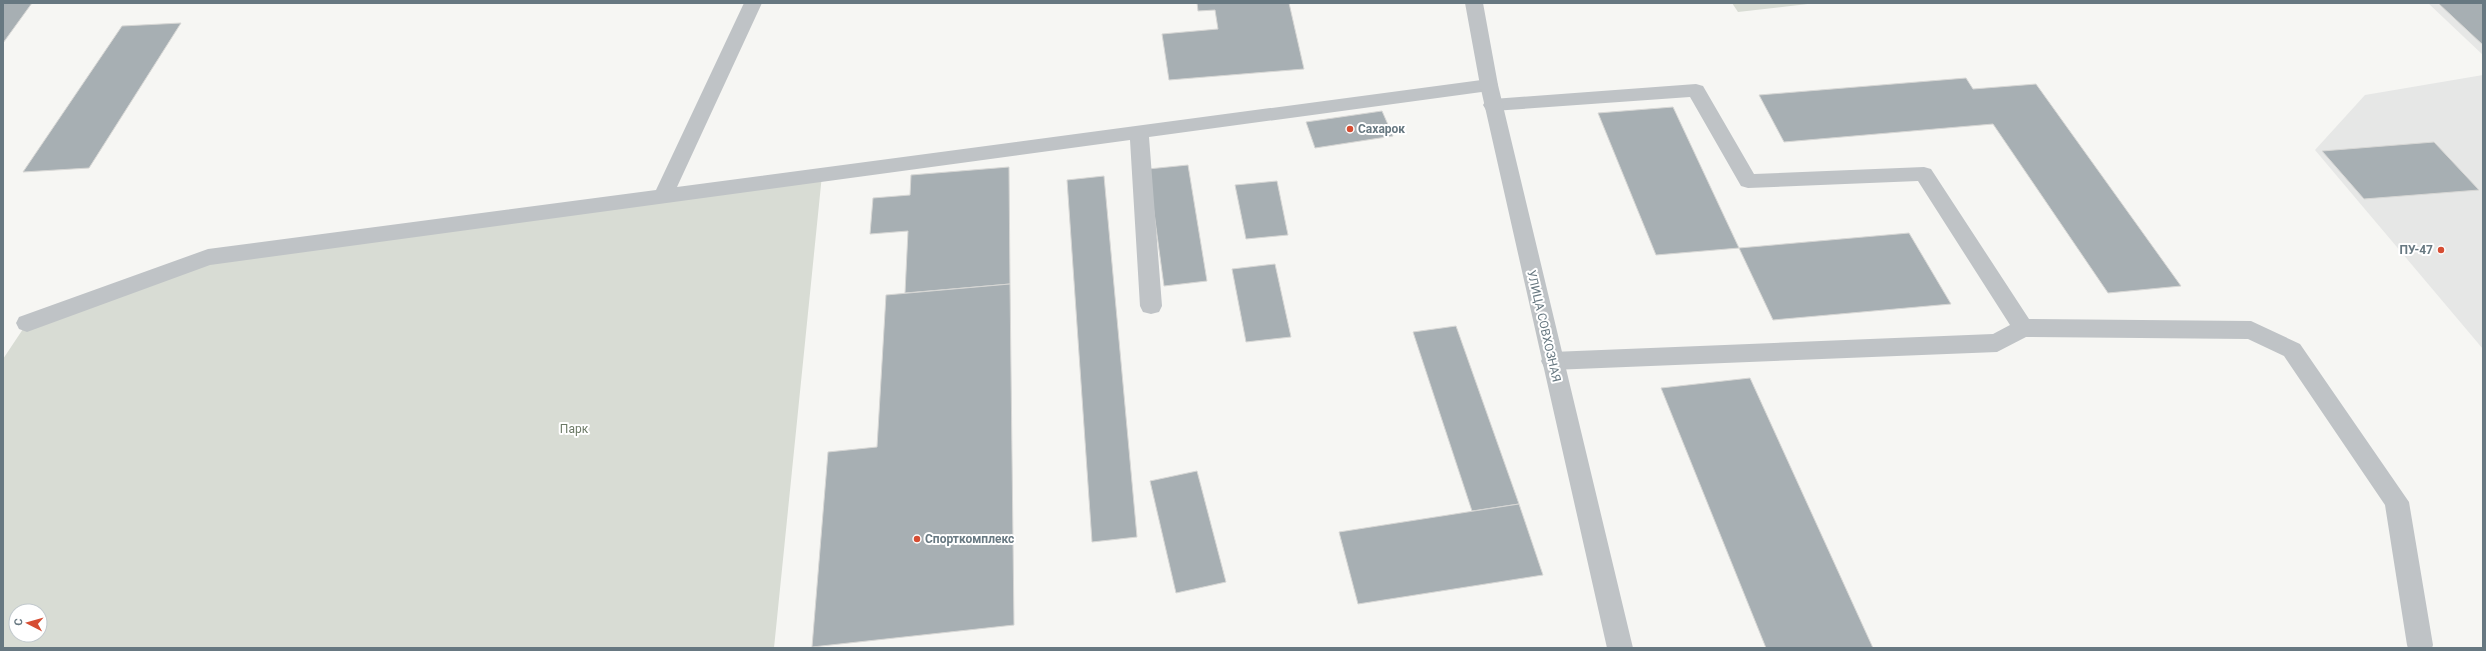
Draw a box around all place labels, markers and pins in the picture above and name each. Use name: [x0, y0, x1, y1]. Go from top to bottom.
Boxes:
place label: Сахарок: [1358, 122, 1405, 136]
marker: Сахарок: [1345, 124, 1355, 134]
place label: ПУ-47: [2399, 243, 2433, 257]
marker: ПУ-47: [2436, 245, 2446, 255]
place label: Спорткомплекс: [925, 532, 1014, 546]
marker: Спорткомплекс: [912, 534, 922, 544]

